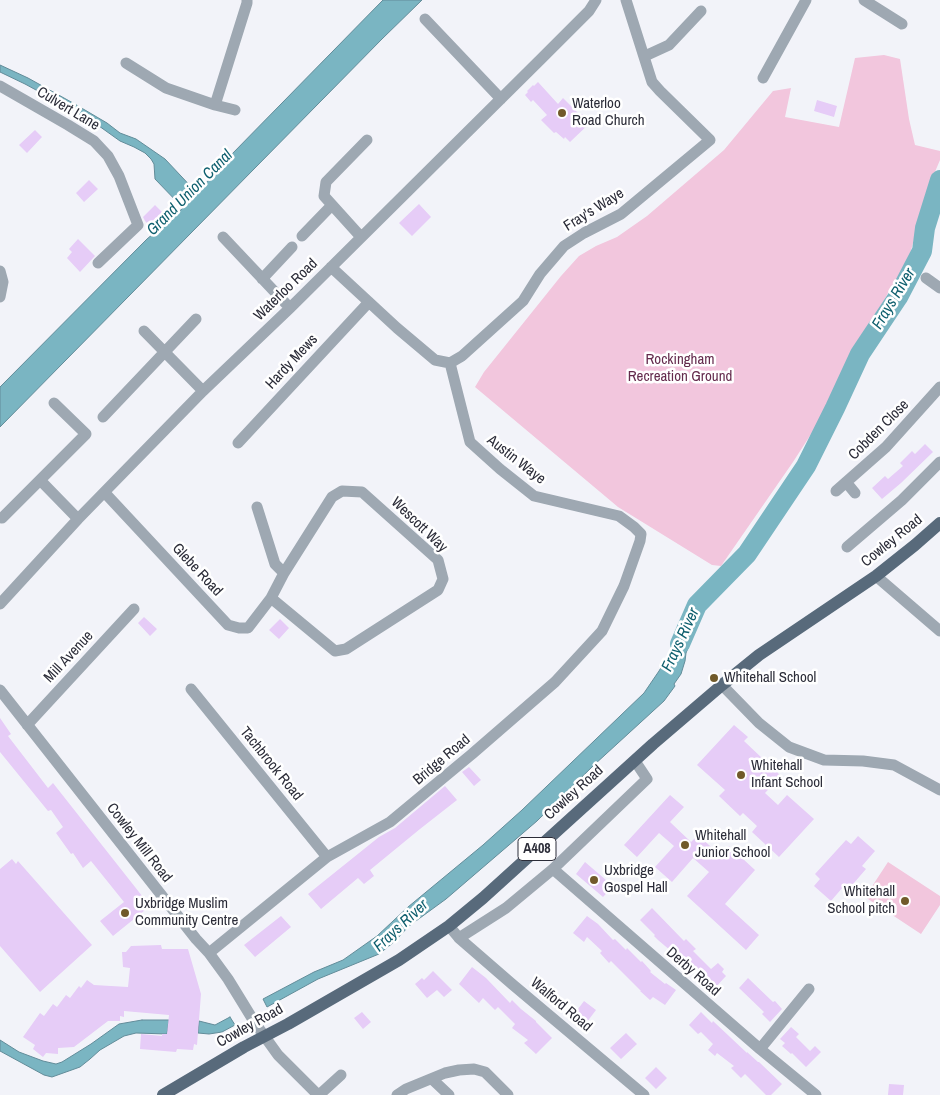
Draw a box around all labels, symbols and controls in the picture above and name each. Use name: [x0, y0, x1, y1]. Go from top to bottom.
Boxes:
street label: Culvert Lane: [33, 83, 103, 135]
place label: Waterloo Road Church: [572, 95, 644, 130]
marker: Waterloo Road Church: [556, 107, 568, 119]
water label: Grand Union Canal: [143, 146, 237, 240]
street label: Fray's Waye: [561, 184, 627, 236]
street label: Waterloo Road: [250, 255, 322, 325]
water label: Frays River: [868, 265, 920, 333]
street label: Hardy Mews: [262, 331, 322, 393]
park label: Rockingham Recreation Ground: [628, 351, 732, 386]
street label: Cobden Close: [845, 396, 913, 464]
street label: Austin Waye: [483, 432, 549, 488]
street label: Wescott Way: [387, 494, 451, 556]
street label: Cowley Road: [858, 511, 926, 571]
street label: Glebe Road: [168, 540, 226, 600]
water label: Frays River: [658, 605, 704, 675]
street label: Mill Avenue: [41, 627, 97, 687]
place label: Whitehall School: [724, 669, 816, 687]
marker: Whitehall School: [708, 672, 720, 684]
street label: Tachbrook Road: [236, 723, 306, 805]
street label: Bridge Road: [410, 731, 474, 789]
place label: Whitehall Infant School: [751, 757, 823, 792]
street label: Cowley Road: [541, 762, 607, 824]
marker: Whitehall Infant School: [735, 769, 747, 781]
street label: Cowley Mill Road: [102, 800, 176, 886]
place label: Whitehall Junior School: [695, 827, 770, 862]
road number: A408: [518, 838, 556, 861]
marker: Whitehall Junior School: [679, 839, 691, 851]
place label: Uxbridge Gospel Hall: [604, 862, 668, 897]
marker: Uxbridge Gospel Hall: [588, 874, 600, 886]
place label: Whitehall School pitch: [827, 883, 895, 918]
place label: Uxbridge Muslim Community Centre: [135, 895, 238, 930]
marker: Whitehall School pitch: [899, 895, 911, 907]
water label: Frays River: [370, 896, 432, 956]
marker: Uxbridge Muslim Community Centre: [119, 907, 131, 919]
street label: Derby Road: [662, 944, 724, 1000]
street label: Walford Road: [527, 974, 595, 1036]
street label: Cowley Road: [214, 1000, 286, 1052]

